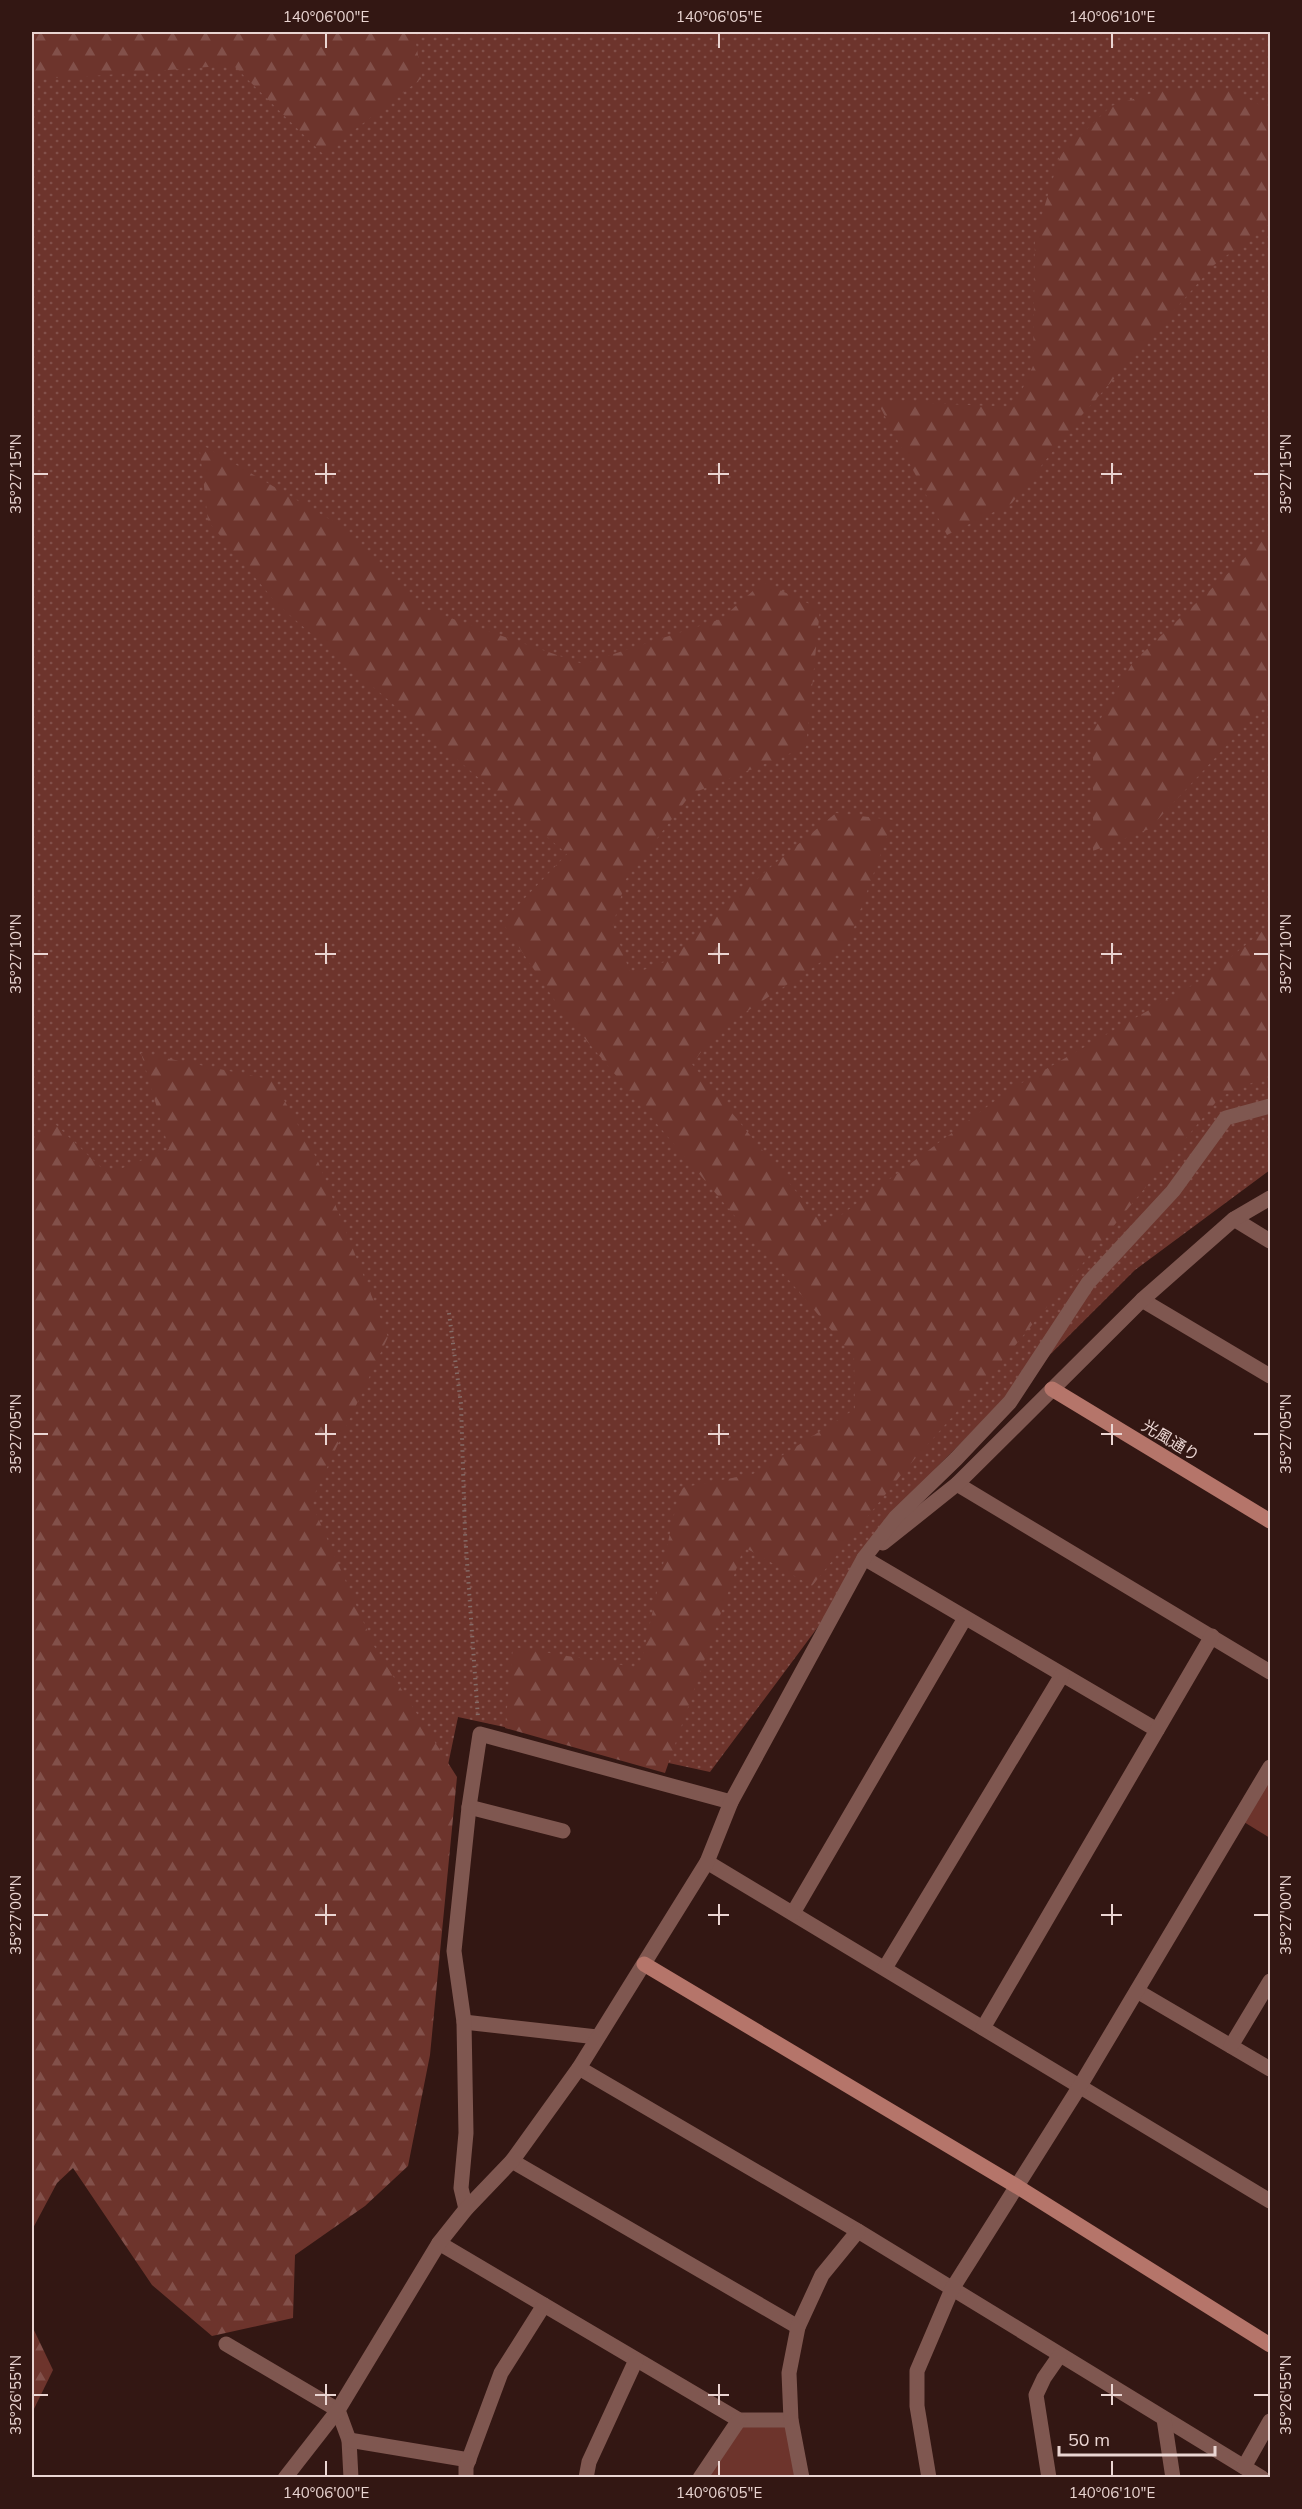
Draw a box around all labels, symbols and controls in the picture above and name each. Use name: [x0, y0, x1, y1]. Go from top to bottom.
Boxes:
text: 140°06'00"E: [283, 7, 369, 26]
text: 140°06'05"E: [676, 7, 762, 26]
text: 140°06'10"E: [1069, 7, 1155, 26]
text: 35°27'15"N: [6, 434, 25, 514]
text: 35°27'15"N: [1276, 434, 1295, 514]
text: 35°27'10"N: [6, 914, 25, 994]
text: 35°27'10"N: [1276, 914, 1295, 994]
text: 35°27'05"N: [6, 1394, 25, 1474]
text: 35°27'05"N: [1276, 1394, 1295, 1474]
street label: 光風通り: [1138, 1415, 1204, 1465]
text: 35°27'00"N: [6, 1875, 25, 1955]
text: 35°27'00"N: [1276, 1875, 1295, 1955]
text: 35°26'55"N: [6, 2355, 25, 2435]
text: 35°26'55"N: [1276, 2355, 1295, 2435]
scale bar: [1059, 2419, 1215, 2457]
text: 50 m: [1068, 2428, 1110, 2451]
text: 140°06'00"E: [283, 2483, 369, 2502]
text: 140°06'05"E: [676, 2483, 762, 2502]
text: 140°06'10"E: [1069, 2483, 1155, 2502]

